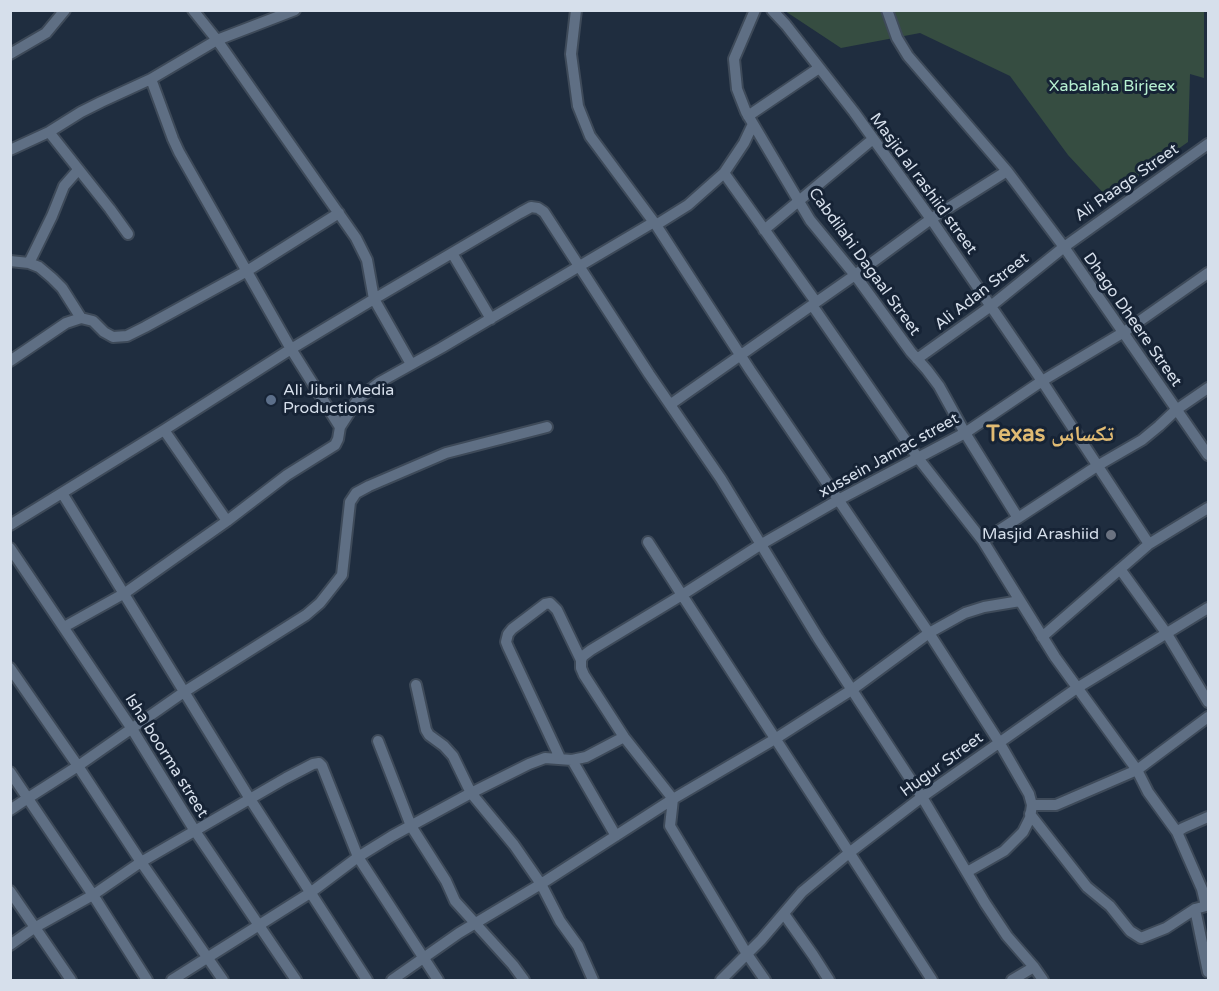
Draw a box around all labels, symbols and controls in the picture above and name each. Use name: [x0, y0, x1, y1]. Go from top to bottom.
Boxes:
park label: Xabalaha Birjeex: [1049, 77, 1175, 97]
street label: Masjid al rashiid street: [865, 110, 981, 258]
street label: Ali Raage Street: [1071, 140, 1183, 226]
street label: Cabdilahi Dagaal Street: [804, 184, 924, 340]
street label: Ali Adan Street: [931, 249, 1033, 335]
street label: Dhago Dheere Street: [1078, 249, 1186, 391]
place label: Ali Jibril Media Productions: [283, 381, 394, 419]
marker: Ali Jibril Media Productions: [264, 393, 278, 407]
street label: xussein Jamac street: [816, 409, 962, 503]
district label: Texas تكساس: [986, 422, 1114, 448]
place label: Masjid Arashiid: [982, 525, 1099, 545]
marker: Masjid Arashiid: [1104, 528, 1118, 542]
street label: Isha boorma street: [120, 691, 212, 821]
street label: Hugur Street: [897, 729, 987, 801]

